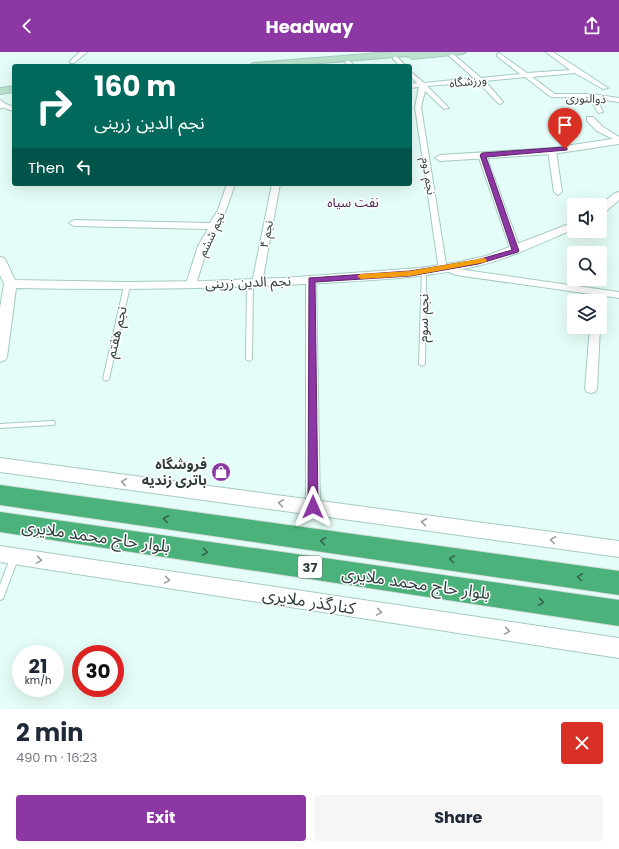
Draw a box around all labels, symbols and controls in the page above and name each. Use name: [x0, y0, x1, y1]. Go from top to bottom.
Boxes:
text: Headway: [266, 14, 353, 39]
icon: back: [16, 15, 38, 37]
icon: share: [581, 15, 603, 37]
text: 160 m: [94, 67, 176, 106]
street label: ورزشگاه: [448, 71, 488, 91]
icon: right: [28, 80, 80, 132]
street label: ذوالنوری: [566, 89, 607, 107]
pin: [548, 108, 582, 149]
text: نجم الدین زرینی: [94, 110, 205, 135]
icon: arrive: [554, 114, 576, 136]
icon: left: [73, 156, 95, 178]
street label: نجم دوم: [417, 156, 440, 196]
text: Then: [28, 157, 65, 178]
district label: نفت سیاه: [327, 193, 379, 212]
map controls: [567, 198, 607, 334]
button: sound: [567, 198, 607, 238]
street label: نجم ششم: [193, 209, 230, 259]
street label: نجم ۴: [255, 219, 278, 249]
button: search: [567, 246, 607, 286]
street label: نجم الدین زرینی: [205, 270, 292, 294]
street label: نجم سوم: [413, 293, 434, 343]
button: layers: [567, 294, 607, 334]
street label: نجم هفتم: [100, 304, 133, 360]
place label: فروشگاه باتری زندیه: [142, 454, 207, 490]
shop icon: فروشگاه باتری زندیه: [210, 461, 232, 483]
one-way arrow: [121, 478, 128, 487]
position arrow: [292, 486, 334, 528]
one-way arrow: [278, 499, 284, 508]
street label: بلوار حاج محمد ملایری: [20, 514, 172, 559]
one-way arrow: [163, 515, 170, 524]
one-way arrow: [421, 518, 427, 527]
one-way arrow: [550, 536, 556, 545]
one-way arrow: [320, 537, 326, 546]
one-way arrow: [202, 547, 208, 556]
one-way arrow: [35, 555, 42, 564]
one-way arrow: [449, 555, 455, 564]
road number: 37: [298, 556, 322, 578]
street label: بلوار حاج محمد ملایری: [340, 561, 492, 606]
one-way arrow: [577, 573, 583, 582]
one-way arrow: [164, 575, 170, 584]
street label: کنارگذر ملایری: [261, 582, 358, 620]
one-way arrow: [538, 597, 544, 606]
one-way arrow: [376, 607, 382, 616]
one-way arrow: [504, 626, 510, 635]
speed limit sign: 30: [72, 645, 124, 697]
text: 21: [29, 652, 47, 680]
text: km/h: [25, 673, 51, 688]
text: 2 min: [16, 716, 83, 749]
button: close: [561, 722, 603, 764]
text: 490 m · 16:23: [16, 748, 97, 767]
button: Exit: [16, 795, 306, 841]
button: Share: [314, 795, 603, 841]

